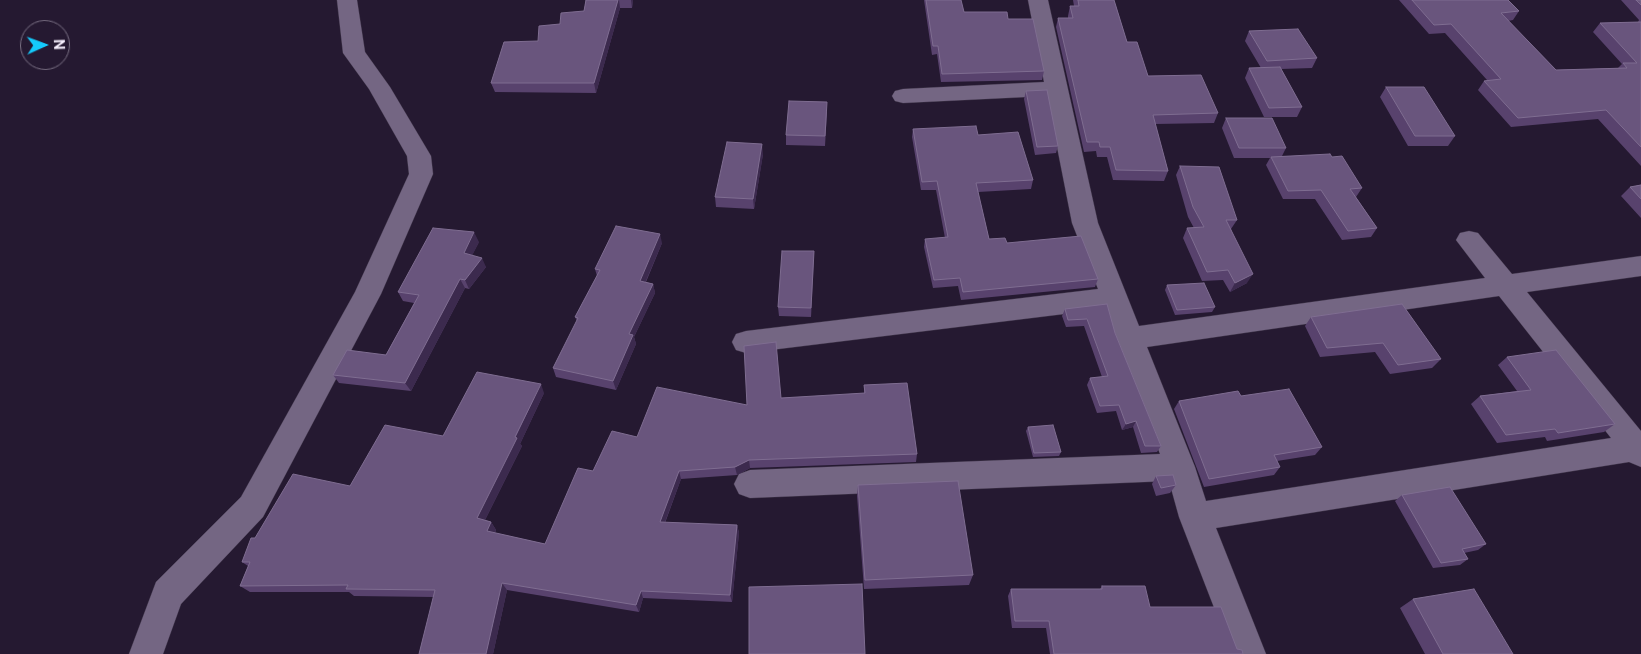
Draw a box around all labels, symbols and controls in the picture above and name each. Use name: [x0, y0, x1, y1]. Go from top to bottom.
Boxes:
north arrow: [20, 20, 70, 70]
text: N: [51, 39, 67, 50]

